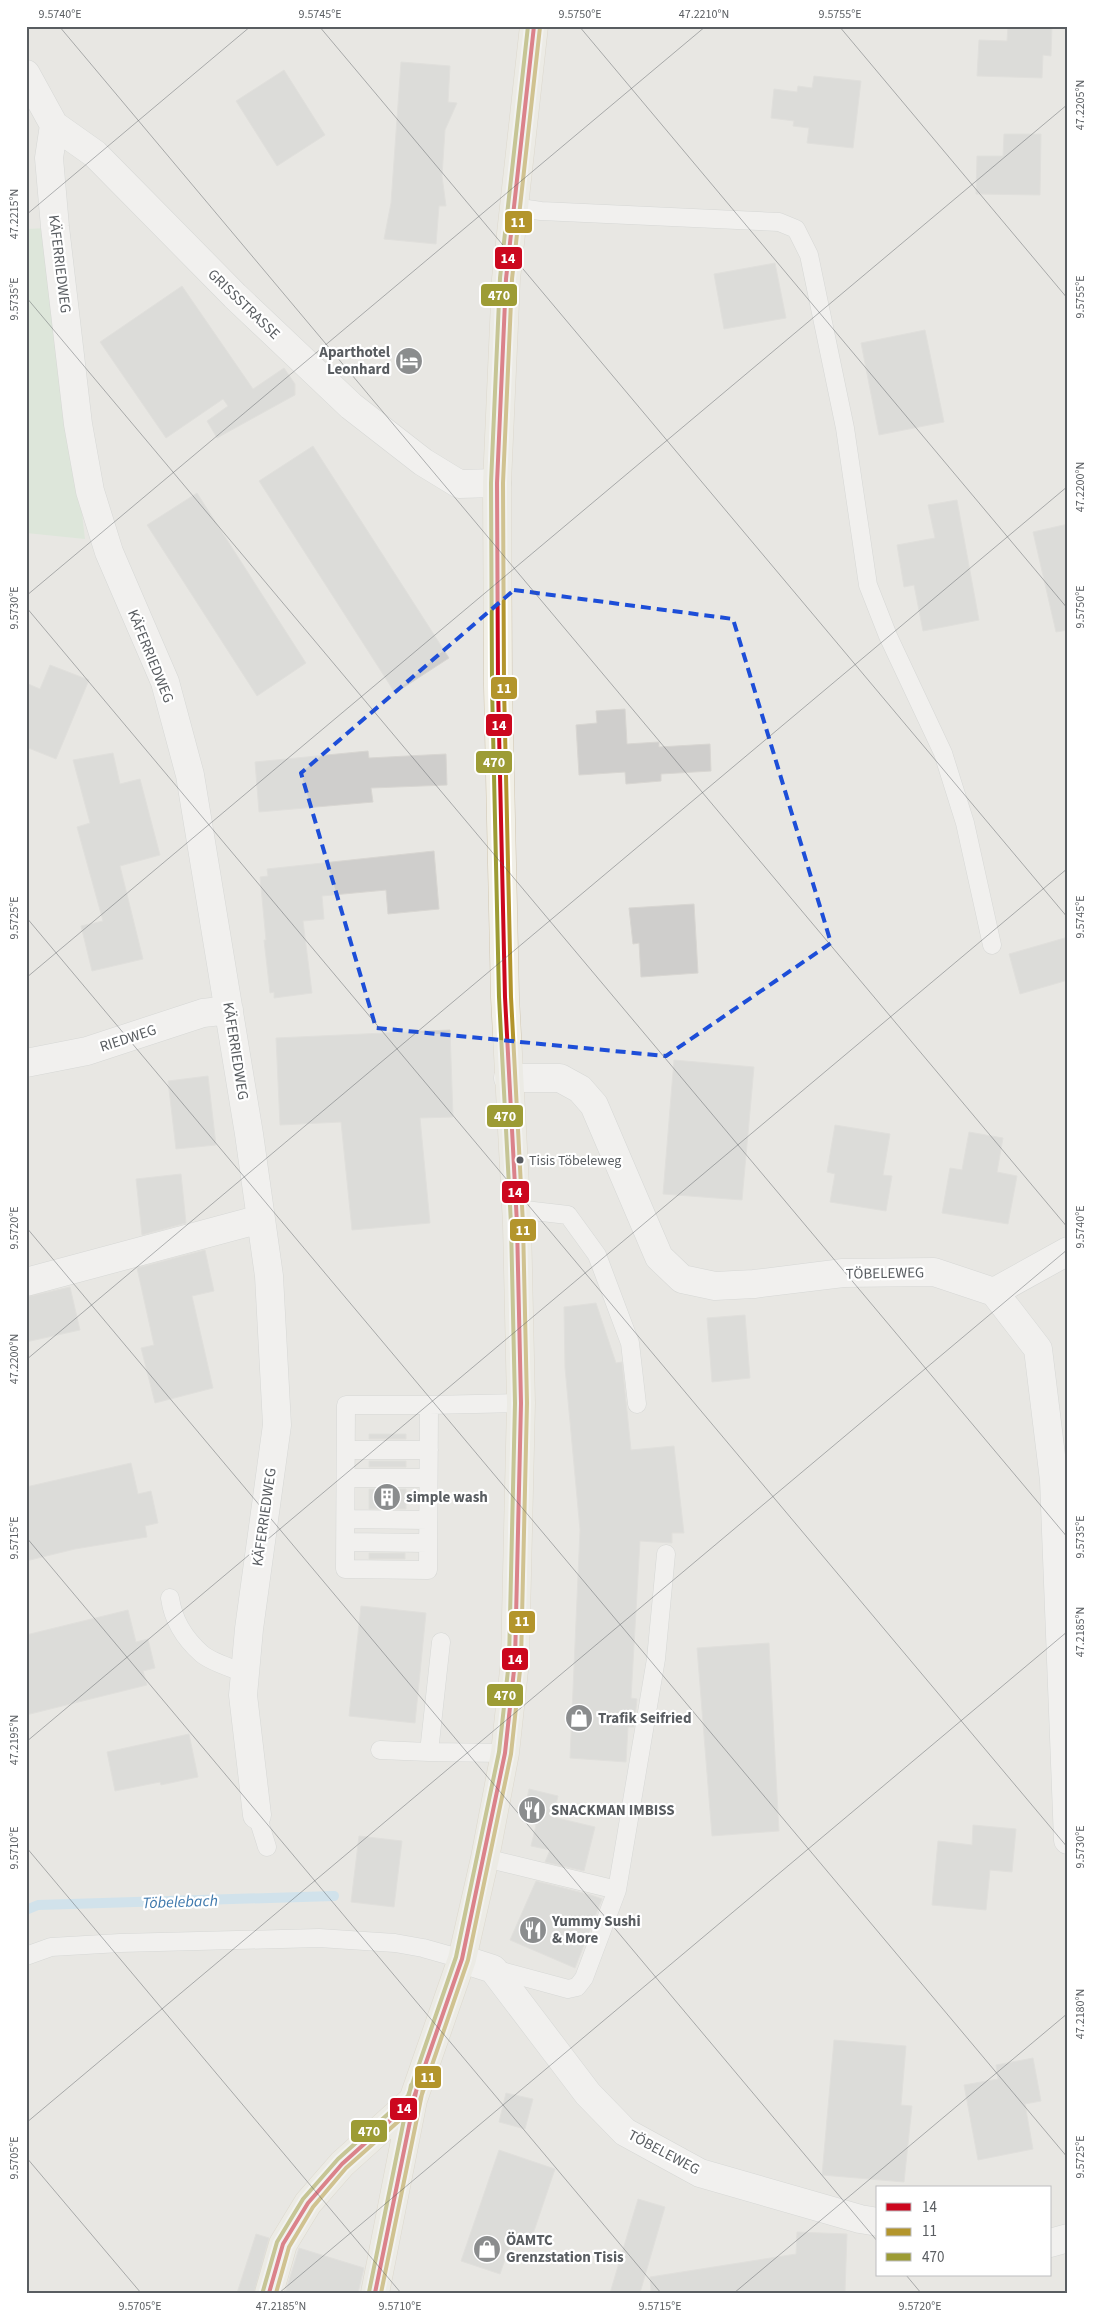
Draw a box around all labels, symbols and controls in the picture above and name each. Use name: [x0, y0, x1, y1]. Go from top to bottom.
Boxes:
text: 9.5740°E: [38, 6, 82, 23]
text: 9.5745°E: [298, 6, 342, 23]
text: 9.5750°E: [558, 6, 602, 23]
text: 47.2210°N: [679, 6, 729, 23]
text: 9.5755°E: [818, 6, 862, 23]
text: 47.2205°N: [1072, 80, 1089, 130]
text: 47.2215°N: [6, 189, 23, 239]
line badge: 11: [504, 210, 533, 234]
text: 11: [511, 213, 525, 233]
street label: KÄFERRIEDWEG: [43, 214, 76, 314]
line badge: 14: [494, 246, 523, 270]
text: 14: [501, 249, 516, 269]
street label: GRISSSTRASSE: [203, 264, 285, 344]
text: 9.5755°E: [1072, 275, 1089, 319]
text: 9.5735°E: [6, 277, 23, 321]
line badge: 470: [480, 283, 518, 307]
text: 470: [488, 286, 510, 306]
place label: Aparthotel Leonhard: [318, 342, 391, 380]
hotel icon: Aparthotel Leonhard: [394, 346, 424, 376]
text: 47.2200°N: [1072, 462, 1089, 512]
text: 9.5750°E: [1072, 585, 1089, 629]
text: 9.5730°E: [6, 586, 23, 630]
street label: KÄFERRIEDWEG: [122, 606, 179, 706]
line badge: 11: [490, 676, 518, 700]
text: 11: [497, 679, 511, 699]
line badge: 14: [485, 713, 513, 737]
text: 14: [492, 716, 507, 736]
line badge: 470: [475, 750, 513, 774]
text: 470: [483, 753, 505, 773]
text: 9.5745°E: [1072, 895, 1089, 939]
text: 9.5725°E: [6, 896, 23, 940]
street label: KÄFERRIEDWEG: [217, 1001, 254, 1102]
street label: RIEDWEG: [97, 1019, 159, 1057]
line badge: 470: [486, 1104, 524, 1128]
text: 470: [494, 1107, 516, 1127]
place label: Tisis Töbeleweg: [529, 1151, 621, 1171]
marker: Tisis Töbeleweg: [515, 1155, 525, 1165]
line badge: 14: [501, 1180, 530, 1204]
text: 14: [508, 1183, 523, 1203]
text: 9.5740°E: [1072, 1205, 1089, 1249]
text: 9.5720°E: [6, 1206, 23, 1250]
line badge: 11: [509, 1218, 537, 1242]
text: 11: [516, 1221, 530, 1241]
street label: TÖBELEWEG: [846, 1262, 924, 1285]
text: 47.2200°N: [6, 1334, 23, 1384]
street label: KÄFERRIEDWEG: [247, 1467, 282, 1568]
building icon: simple wash: [372, 1482, 402, 1512]
place label: simple wash: [406, 1487, 488, 1508]
text: 9.5735°E: [1072, 1515, 1089, 1559]
text: 9.5715°E: [6, 1516, 23, 1560]
text: 47.2185°N: [1072, 1607, 1089, 1657]
line badge: 11: [508, 1610, 536, 1634]
text: 11: [515, 1612, 529, 1632]
line badge: 14: [501, 1647, 529, 1671]
text: 14: [508, 1650, 523, 1670]
line badge: 470: [486, 1683, 524, 1707]
text: 470: [494, 1686, 516, 1706]
shop icon: Trafik Seifried: [564, 1703, 594, 1733]
place label: Trafik Seifried: [598, 1708, 691, 1729]
text: 47.2195°N: [6, 1715, 23, 1765]
restaurant icon: SNACKMAN IMBISS: [517, 1795, 547, 1825]
place label: SNACKMAN IMBISS: [551, 1800, 675, 1821]
text: 9.5730°E: [1072, 1825, 1089, 1869]
text: 9.5710°E: [6, 1826, 23, 1870]
water label: Töbelebach: [142, 1890, 218, 1914]
place label: Yummy Sushi & More: [551, 1911, 641, 1949]
restaurant icon: Yummy Sushi & More: [518, 1915, 548, 1945]
text: 47.2180°N: [1072, 1989, 1089, 2039]
line badge: 11: [414, 2065, 442, 2089]
text: 11: [421, 2068, 435, 2088]
line badge: 14: [389, 2097, 418, 2121]
text: 14: [397, 2099, 412, 2119]
line badge: 470: [350, 2119, 388, 2143]
text: 470: [358, 2122, 380, 2142]
street label: TÖBELEWEG: [624, 2125, 703, 2180]
text: 9.5725°E: [1072, 2135, 1089, 2179]
text: 9.5705°E: [6, 2136, 23, 2180]
legend: [876, 2186, 1052, 2276]
text: 14: [922, 2197, 937, 2218]
text: 11: [922, 2221, 937, 2242]
place label: ÖAMTC Grenzstation Tisis: [506, 2230, 624, 2268]
shop icon: ÖAMTC Grenzstation Tisis: [472, 2234, 502, 2264]
text: 470: [922, 2247, 944, 2268]
text: 9.5705°E: [118, 2298, 162, 2315]
text: 47.2185°N: [256, 2298, 306, 2315]
text: 9.5710°E: [378, 2298, 422, 2315]
text: 9.5715°E: [638, 2298, 682, 2315]
text: 9.5720°E: [898, 2298, 942, 2315]

